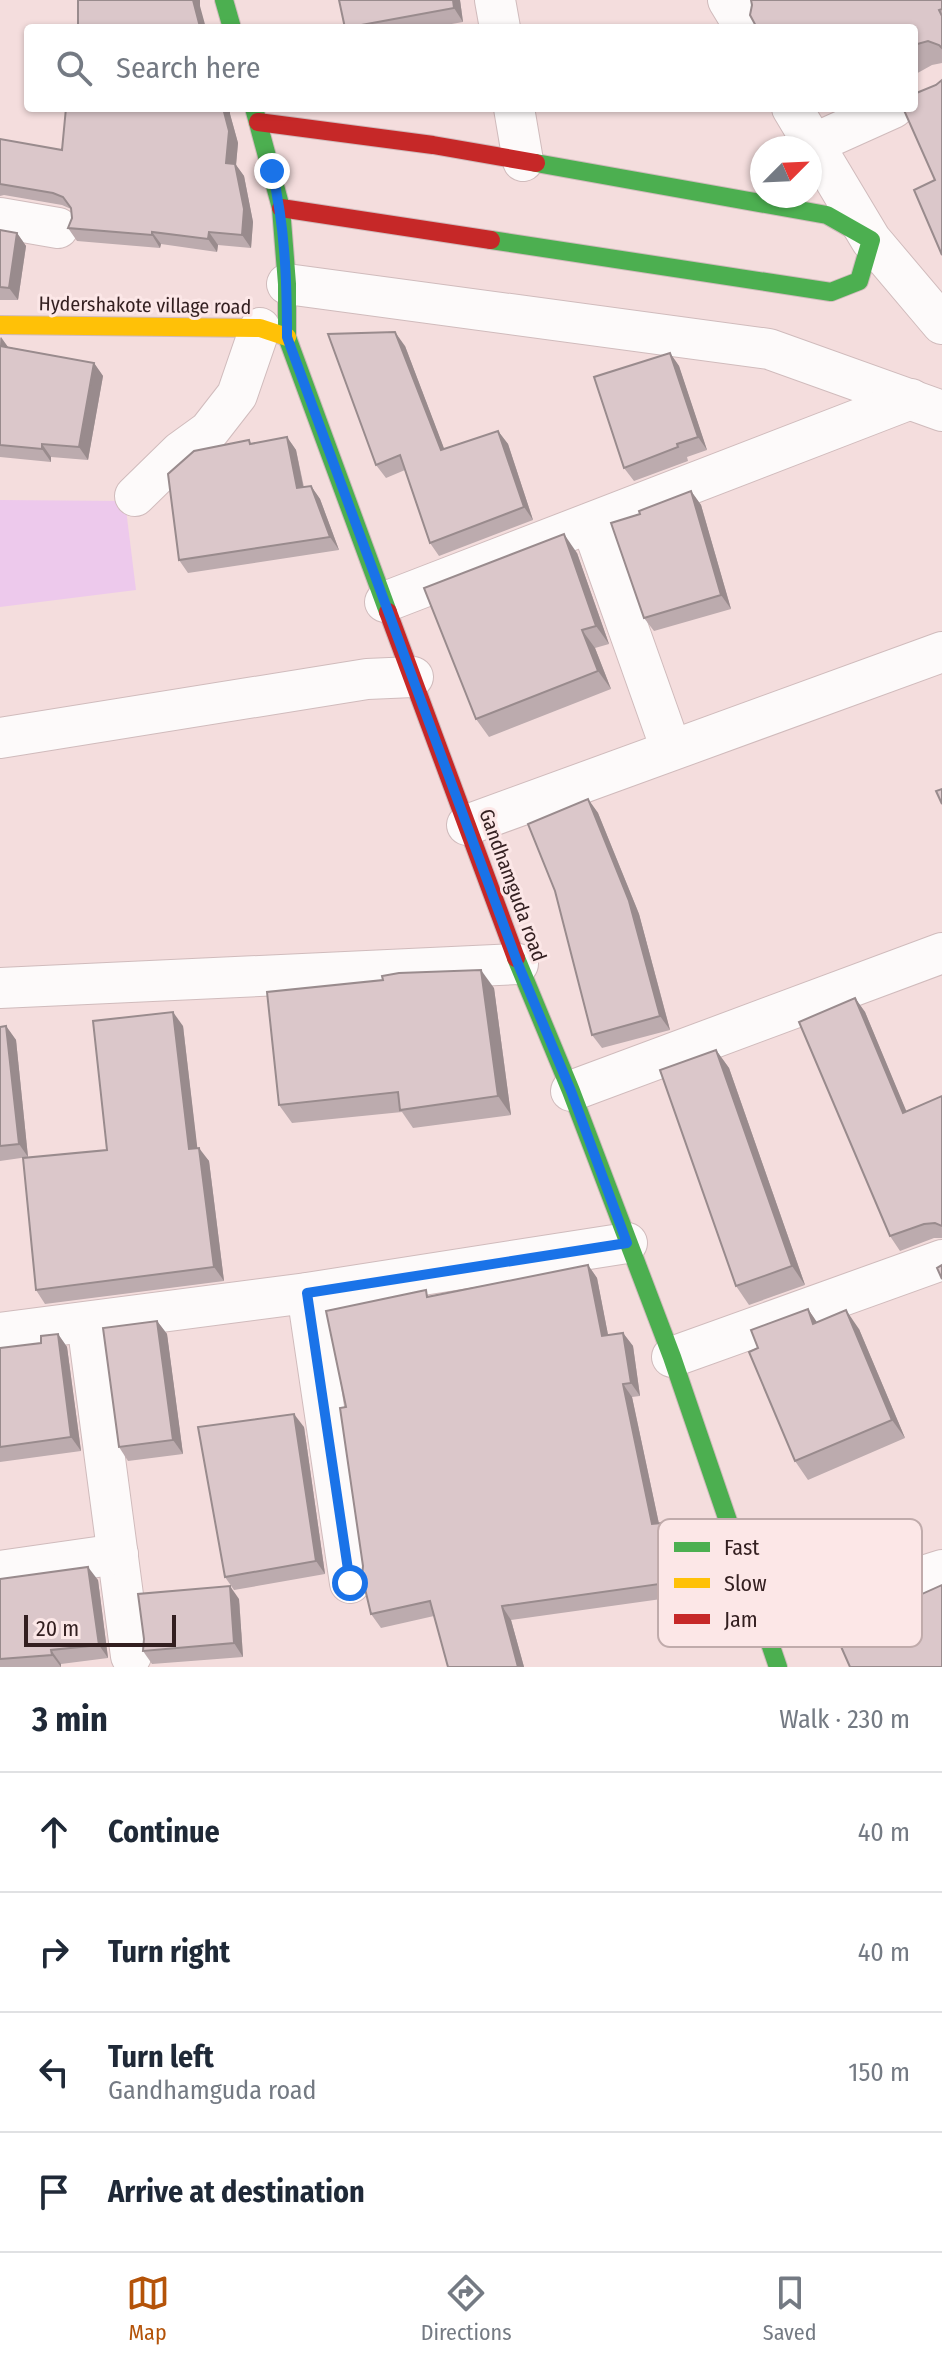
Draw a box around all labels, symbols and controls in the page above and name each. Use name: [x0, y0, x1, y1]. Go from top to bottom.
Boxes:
search box: [24, 24, 918, 112]
icon: search: [52, 46, 96, 90]
text: Search here: [116, 50, 261, 86]
north arrow: [750, 136, 822, 208]
route end: [254, 153, 290, 189]
street label: Hydershakote village road: [39, 291, 251, 319]
street label: Gandhamguda road: [474, 806, 552, 964]
legend: [658, 1519, 922, 1647]
text: Fast: [724, 1534, 760, 1561]
route start: [332, 1565, 368, 1601]
text: Slow: [724, 1570, 767, 1597]
text: Jam: [724, 1606, 758, 1633]
scale bar: [24, 1611, 176, 1647]
text: 20 m: [36, 1615, 79, 1642]
text: 3 min: [32, 1699, 108, 1740]
text: Walk · 230 m: [779, 1704, 910, 1735]
icon: ahead: [32, 1810, 76, 1854]
text: Continue: [108, 1814, 220, 1850]
text: 40 m: [858, 1817, 910, 1848]
icon: right: [32, 1930, 76, 1974]
text: Turn right: [108, 1934, 230, 1970]
text: 40 m: [858, 1937, 910, 1968]
text: Turn left: [108, 2039, 214, 2075]
icon: left: [32, 2050, 76, 2094]
text: 150 m: [848, 2057, 910, 2088]
text: Gandhamguda road: [108, 2075, 317, 2106]
icon: arrive: [32, 2170, 76, 2214]
text: Arrive at destination: [108, 2174, 365, 2210]
tab: Map: [126, 2271, 170, 2346]
tab: Directions: [421, 2271, 512, 2346]
tab: Saved: [763, 2271, 816, 2346]

